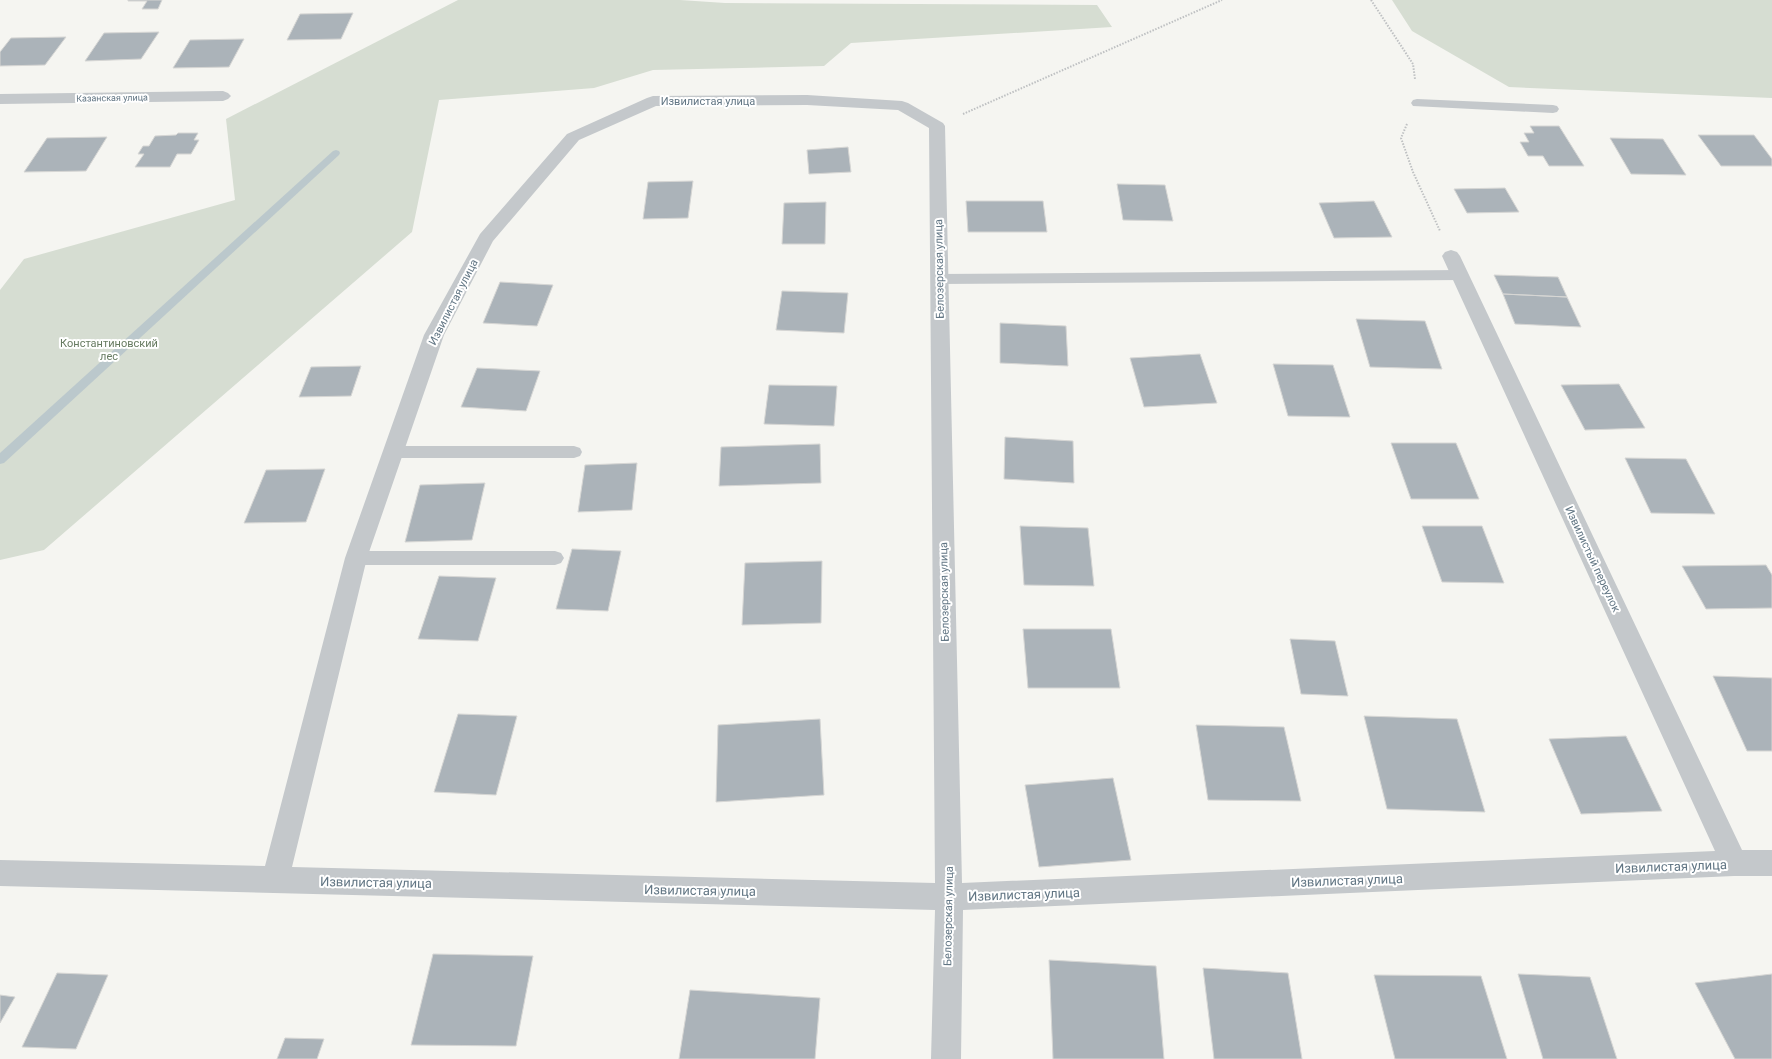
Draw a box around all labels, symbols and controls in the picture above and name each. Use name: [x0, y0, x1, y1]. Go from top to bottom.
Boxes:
street label: Казанская улица: [76, 92, 148, 104]
street label: Извилистая улица: [661, 95, 755, 108]
street label: Белозерская улица: [932, 219, 947, 319]
street label: Извилистая улица: [426, 257, 481, 347]
park label: Константиновский лес: [60, 337, 158, 363]
street label: Извилистый переулок: [1562, 504, 1623, 614]
street label: Белозерская улица: [937, 542, 952, 642]
street label: Извилистая улица: [1615, 857, 1727, 876]
street label: Белозерская улица: [941, 866, 956, 966]
street label: Извилистая улица: [1291, 871, 1403, 890]
street label: Извилистая улица: [320, 874, 432, 891]
street label: Извилистая улица: [644, 882, 756, 899]
street label: Извилистая улица: [968, 885, 1080, 904]

